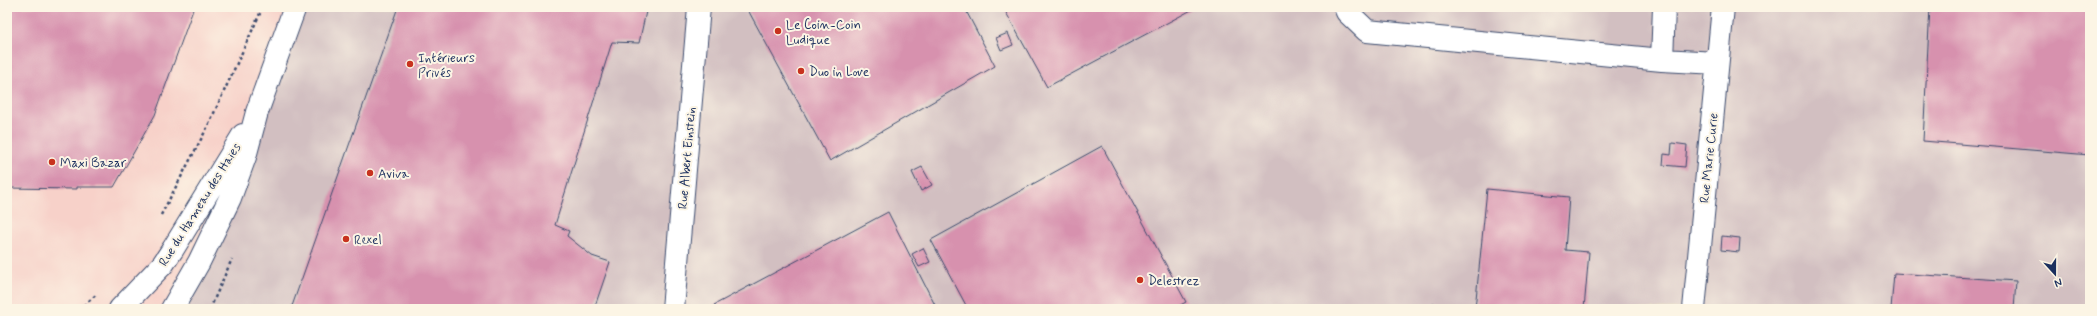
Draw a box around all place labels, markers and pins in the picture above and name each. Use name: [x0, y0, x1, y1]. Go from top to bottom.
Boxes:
place label: Le Coin-Coin Ludique: [786, 17, 861, 49]
marker: Le Coin-Coin Ludique: [773, 26, 783, 36]
place label: Intérieurs Privés: [418, 50, 475, 82]
marker: Intérieurs Privés: [405, 59, 415, 69]
place label: Duo in Love: [809, 64, 869, 81]
marker: Duo in Love: [796, 66, 806, 76]
place label: Maxi Bazar: [60, 155, 127, 172]
marker: Maxi Bazar: [47, 157, 57, 167]
place label: Aviva: [378, 166, 409, 183]
marker: Aviva: [365, 168, 375, 178]
place label: Rexel: [354, 232, 382, 249]
marker: Rexel: [341, 234, 351, 244]
place label: Delestrez: [1148, 273, 1200, 290]
marker: Delestrez: [1135, 275, 1145, 285]

